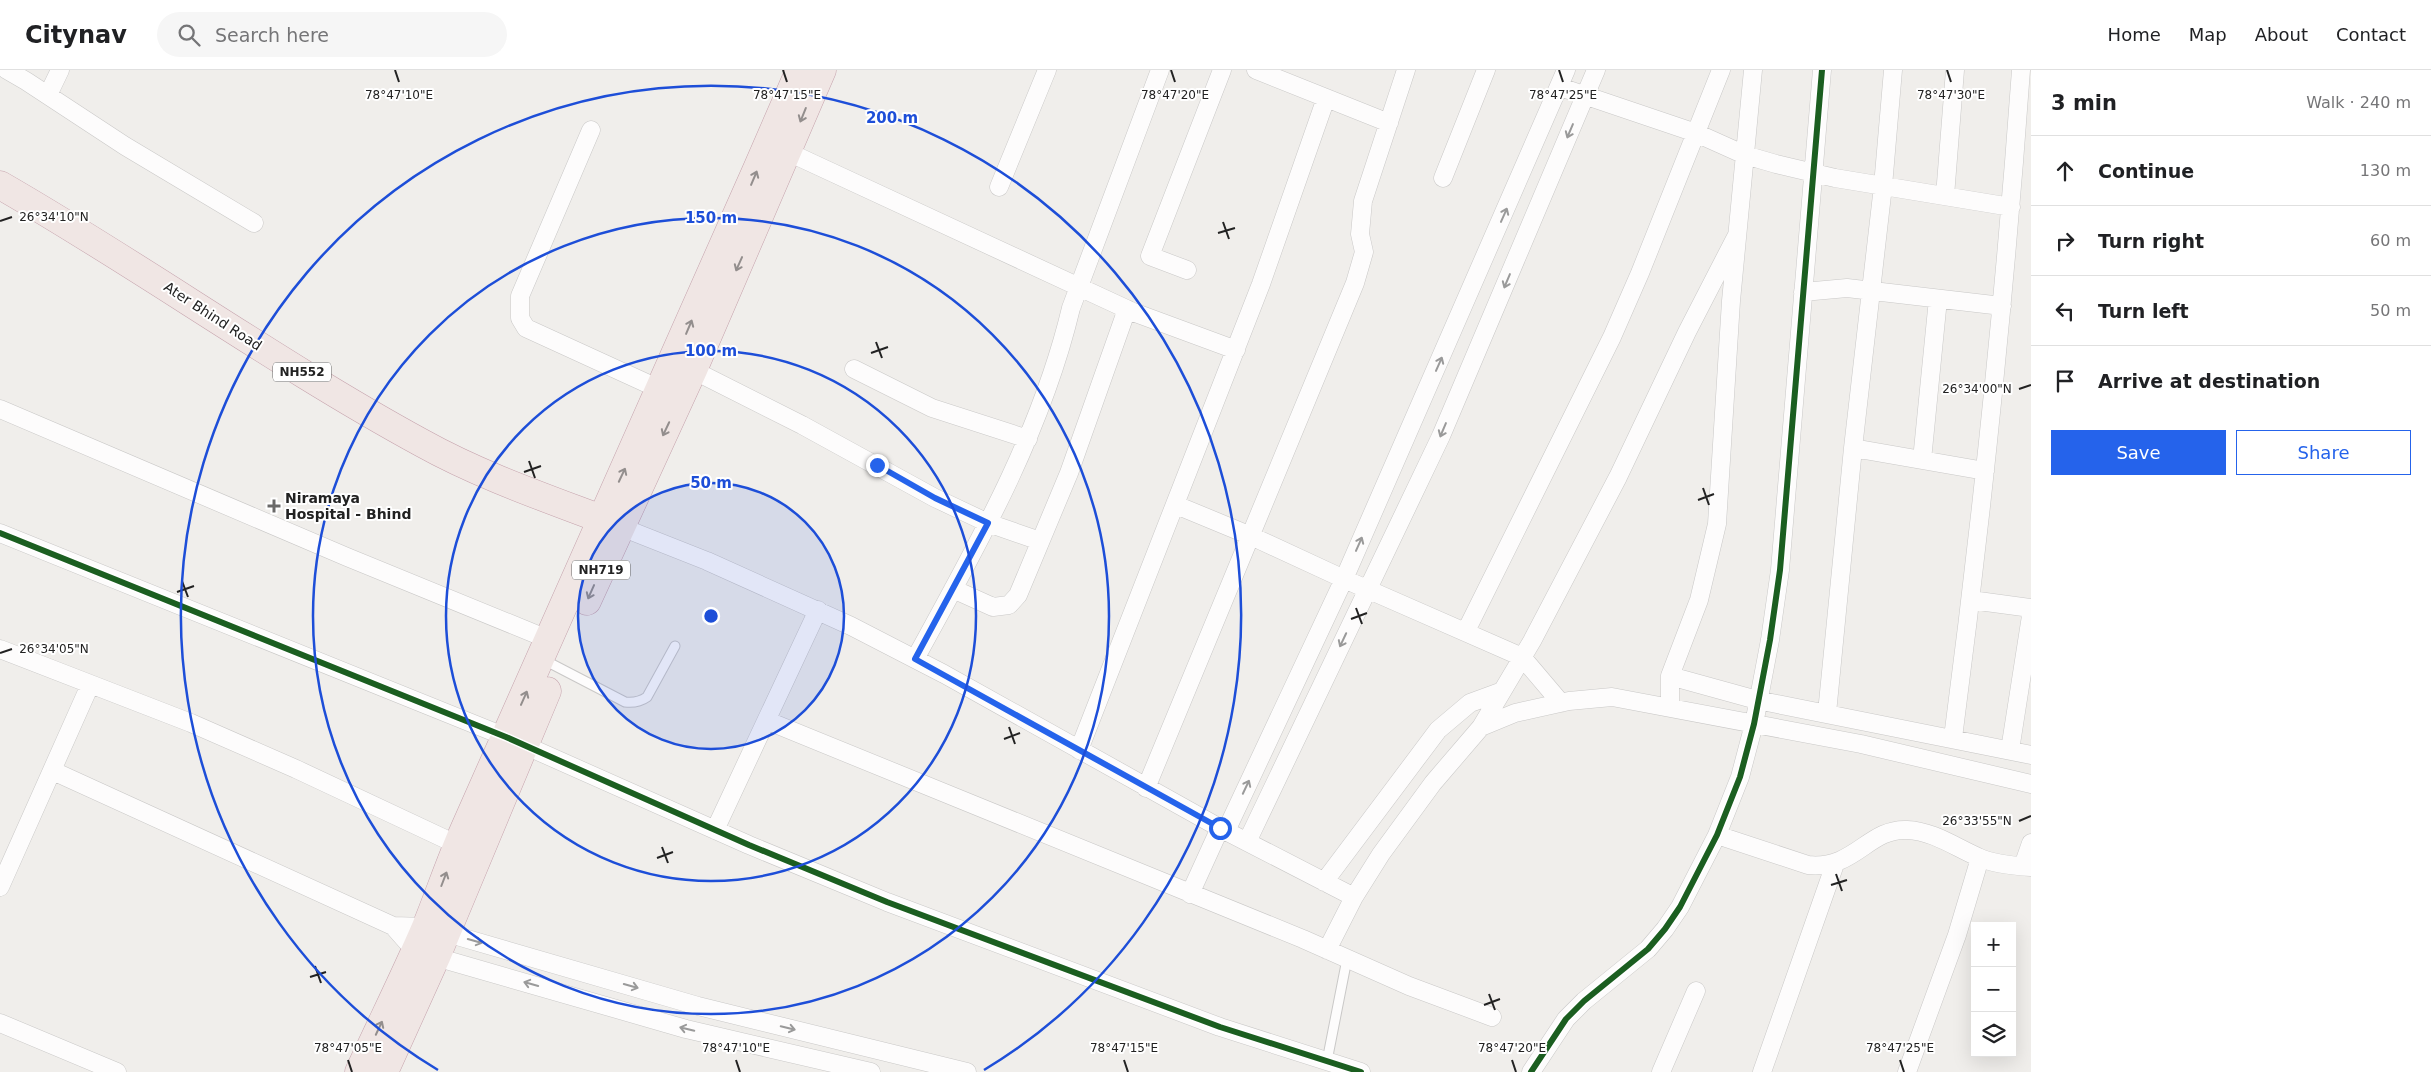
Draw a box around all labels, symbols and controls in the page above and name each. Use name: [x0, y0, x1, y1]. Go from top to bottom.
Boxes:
search box: [157, 12, 507, 57]
text: Citynav: [25, 21, 127, 49]
icon: search: [175, 21, 203, 49]
text: Search here: [215, 24, 329, 46]
text: Home: [2108, 24, 2161, 45]
text: Map: [2189, 24, 2227, 45]
text: About: [2255, 24, 2308, 45]
text: Contact: [2336, 24, 2406, 45]
text: 78°47'10"E: [365, 88, 433, 102]
text: 78°47'15"E: [753, 88, 821, 102]
text: 78°47'20"E: [1141, 88, 1209, 102]
text: 78°47'25"E: [1529, 88, 1597, 102]
text: 78°47'30"E: [1917, 88, 1985, 102]
text: 3 min: [2051, 91, 2117, 115]
text: Walk · 240 m: [2306, 93, 2411, 112]
one-way arrow: [798, 107, 808, 122]
text: 200 m: [866, 109, 918, 127]
one-way arrow: [1565, 123, 1575, 138]
icon: ahead: [2051, 157, 2079, 185]
text: Continue: [2098, 160, 2194, 182]
text: 130 m: [2360, 161, 2411, 180]
one-way arrow: [749, 171, 759, 186]
one-way arrow: [1499, 208, 1509, 223]
text: 150 m: [685, 209, 737, 227]
text: 26°34'10"N: [19, 210, 89, 224]
icon: right: [2051, 227, 2079, 255]
text: Turn right: [2098, 230, 2204, 252]
text: 60 m: [2370, 231, 2411, 250]
one-way arrow: [734, 256, 744, 271]
one-way arrow: [1501, 273, 1511, 288]
street label: Ater Bhind Road: [161, 278, 265, 354]
icon: left: [2051, 297, 2079, 325]
text: Turn left: [2098, 300, 2189, 322]
text: 50 m: [2370, 301, 2411, 320]
one-way arrow: [685, 320, 695, 335]
text: 100 m: [685, 342, 737, 360]
one-way arrow: [1434, 357, 1444, 372]
road number: NH552: [273, 362, 331, 382]
icon: arrive: [2051, 367, 2079, 395]
text: Arrive at destination: [2098, 370, 2320, 392]
text: 26°34'00"N: [1942, 382, 2012, 396]
one-way arrow: [661, 421, 670, 436]
one-way arrow: [1438, 422, 1448, 437]
button: Save: [2051, 430, 2226, 475]
button: Share: [2236, 430, 2411, 475]
route end: [866, 454, 889, 477]
one-way arrow: [618, 468, 628, 483]
text: 50 m: [690, 474, 732, 492]
place label: Niramaya Hospital - Bhind: [285, 490, 411, 522]
marker: Niramaya Hospital - Bhind: [267, 499, 281, 513]
one-way arrow: [1355, 537, 1365, 552]
road number: NH719: [572, 560, 630, 580]
one-way arrow: [586, 585, 596, 600]
centre of rings: [702, 607, 720, 625]
one-way arrow: [1338, 632, 1347, 647]
text: 26°34'05"N: [19, 642, 89, 656]
one-way arrow: [519, 691, 529, 706]
one-way arrow: [1242, 780, 1252, 795]
text: 26°33'55"N: [1942, 814, 2012, 828]
route start: [1209, 817, 1232, 840]
one-way arrow: [440, 872, 450, 887]
map controls: [1971, 922, 2016, 1057]
button: +: [1971, 922, 2016, 967]
one-way arrow: [466, 936, 482, 946]
button: −: [1971, 967, 2016, 1012]
one-way arrow: [523, 979, 539, 989]
one-way arrow: [622, 982, 638, 992]
button: layers: [1971, 1012, 2016, 1057]
one-way arrow: [375, 1021, 385, 1036]
one-way arrow: [679, 1024, 695, 1033]
one-way arrow: [779, 1024, 795, 1033]
text: 78°47'05"E: [314, 1041, 382, 1055]
text: 78°47'10"E: [702, 1041, 770, 1055]
text: 78°47'15"E: [1090, 1041, 1158, 1055]
text: 78°47'20"E: [1478, 1041, 1546, 1055]
text: 78°47'25"E: [1866, 1041, 1934, 1055]

